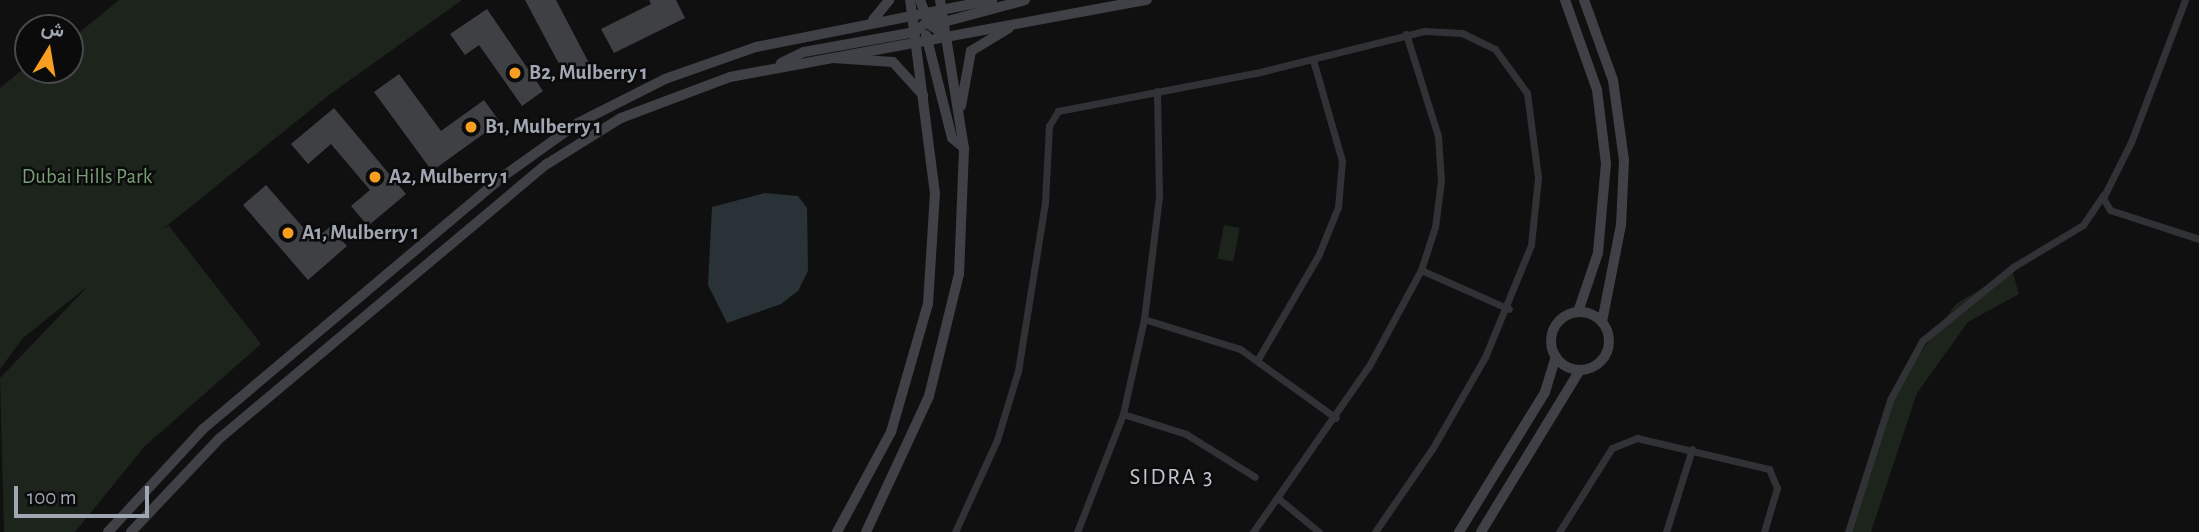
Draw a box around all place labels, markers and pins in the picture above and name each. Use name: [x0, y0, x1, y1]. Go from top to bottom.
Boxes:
place label: B2, Mulberry 1: [529, 60, 648, 86]
marker: B2, Mulberry 1: [507, 65, 523, 81]
place label: B1, Mulberry 1: [485, 114, 601, 140]
marker: B1, Mulberry 1: [463, 119, 479, 135]
place label: A2, Mulberry 1: [389, 164, 508, 190]
marker: A2, Mulberry 1: [367, 169, 383, 185]
place label: A1, Mulberry 1: [302, 220, 419, 246]
marker: A1, Mulberry 1: [280, 225, 296, 241]

